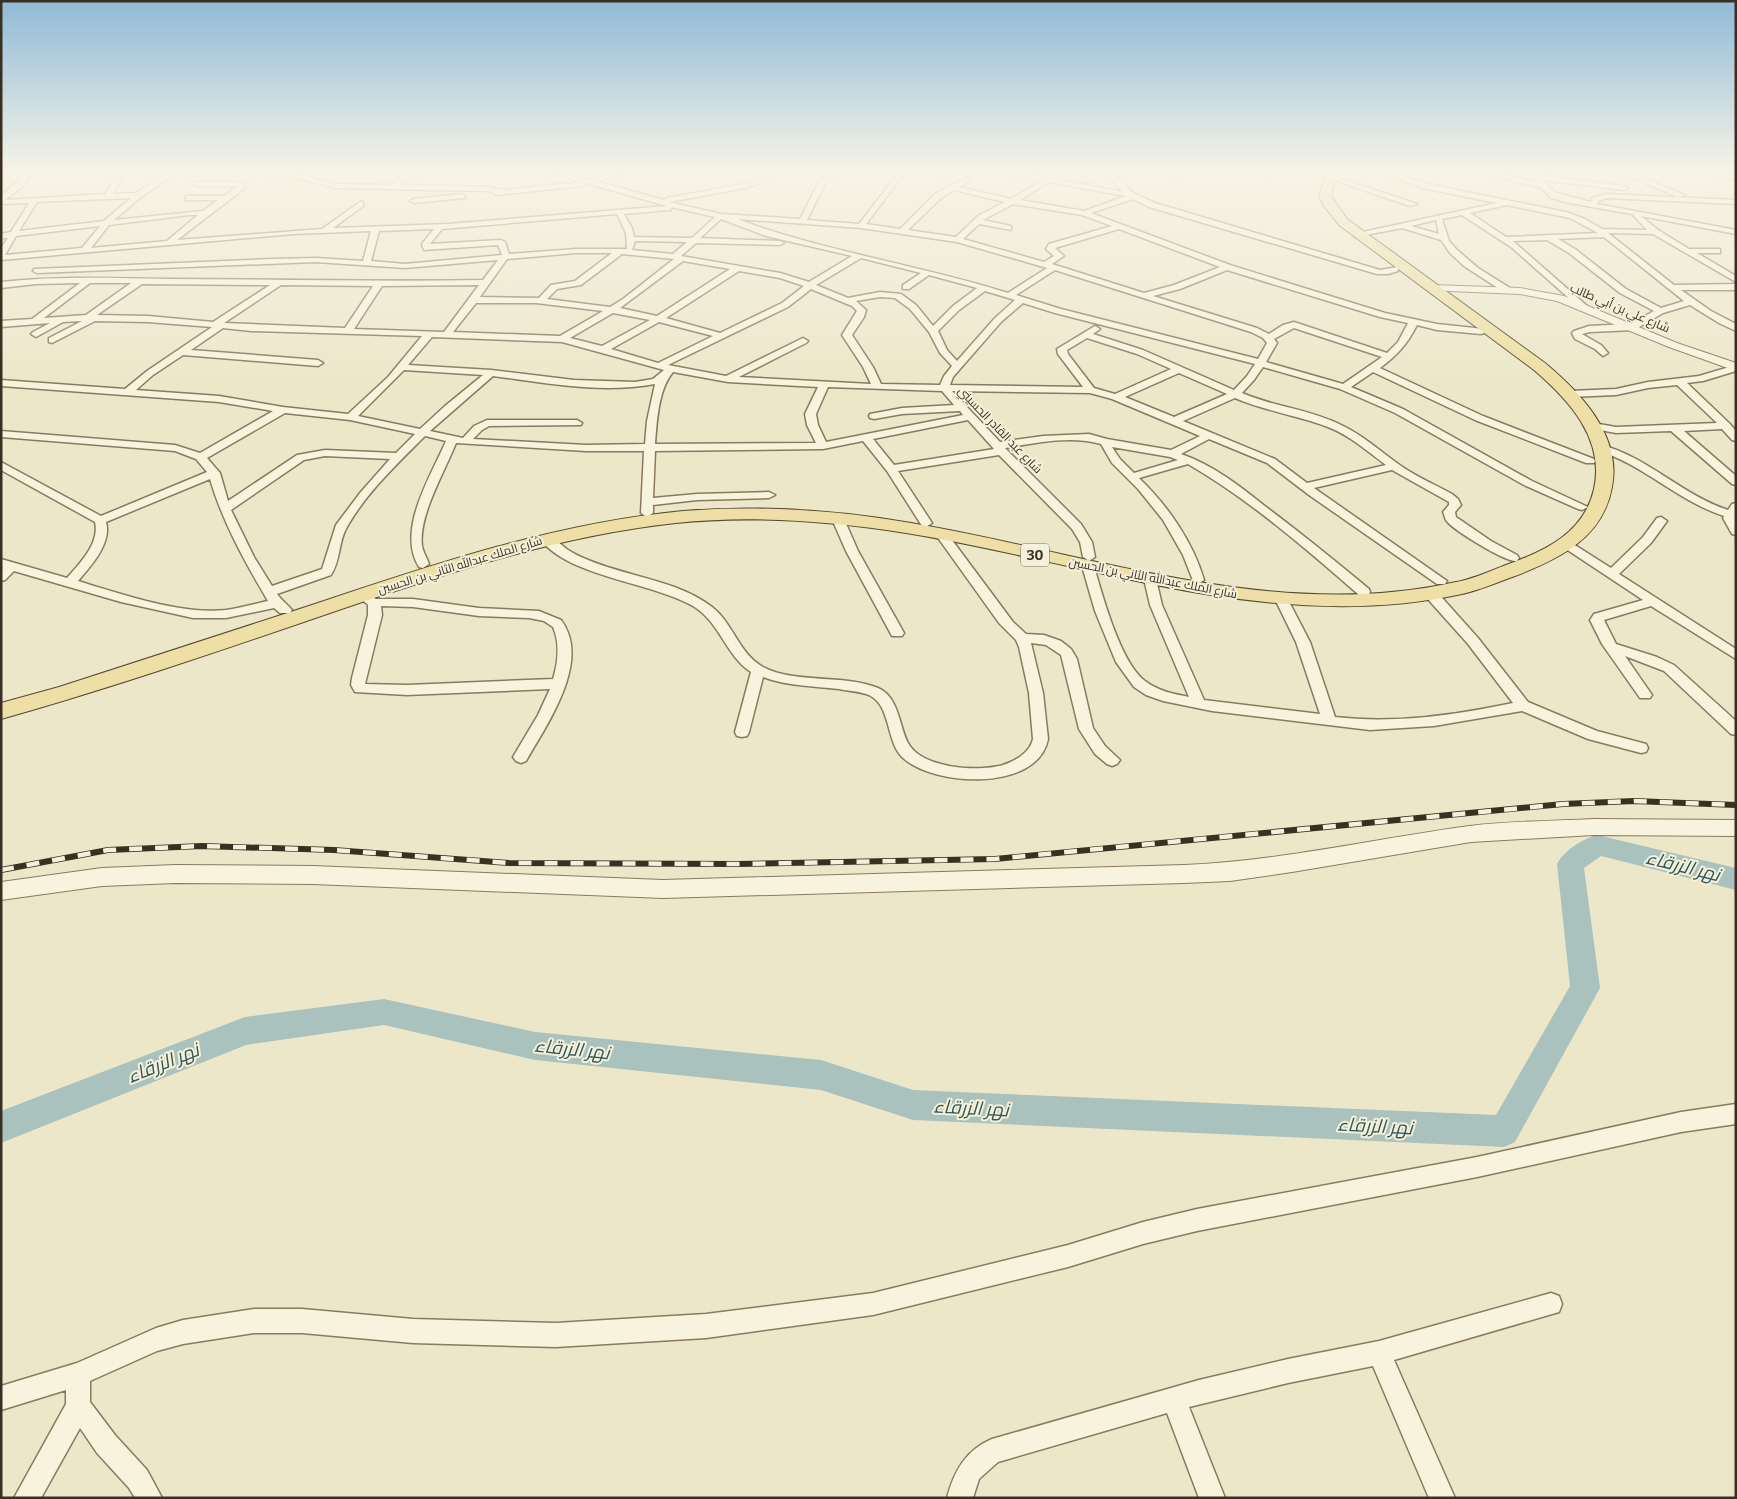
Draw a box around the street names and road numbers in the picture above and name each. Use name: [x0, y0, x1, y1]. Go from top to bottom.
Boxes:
street label: شارع علي بن أبي طالب: [1567, 280, 1672, 338]
street label: شارع عبد القادر الحسيني: [953, 384, 1045, 478]
street label: شارع الملك عبدالله الثاني بن الحسين: [376, 532, 545, 600]
road number: 30: [1021, 544, 1049, 566]
street label: شارع الملك عبدالله الثاني بن الحسين: [1067, 554, 1239, 604]

